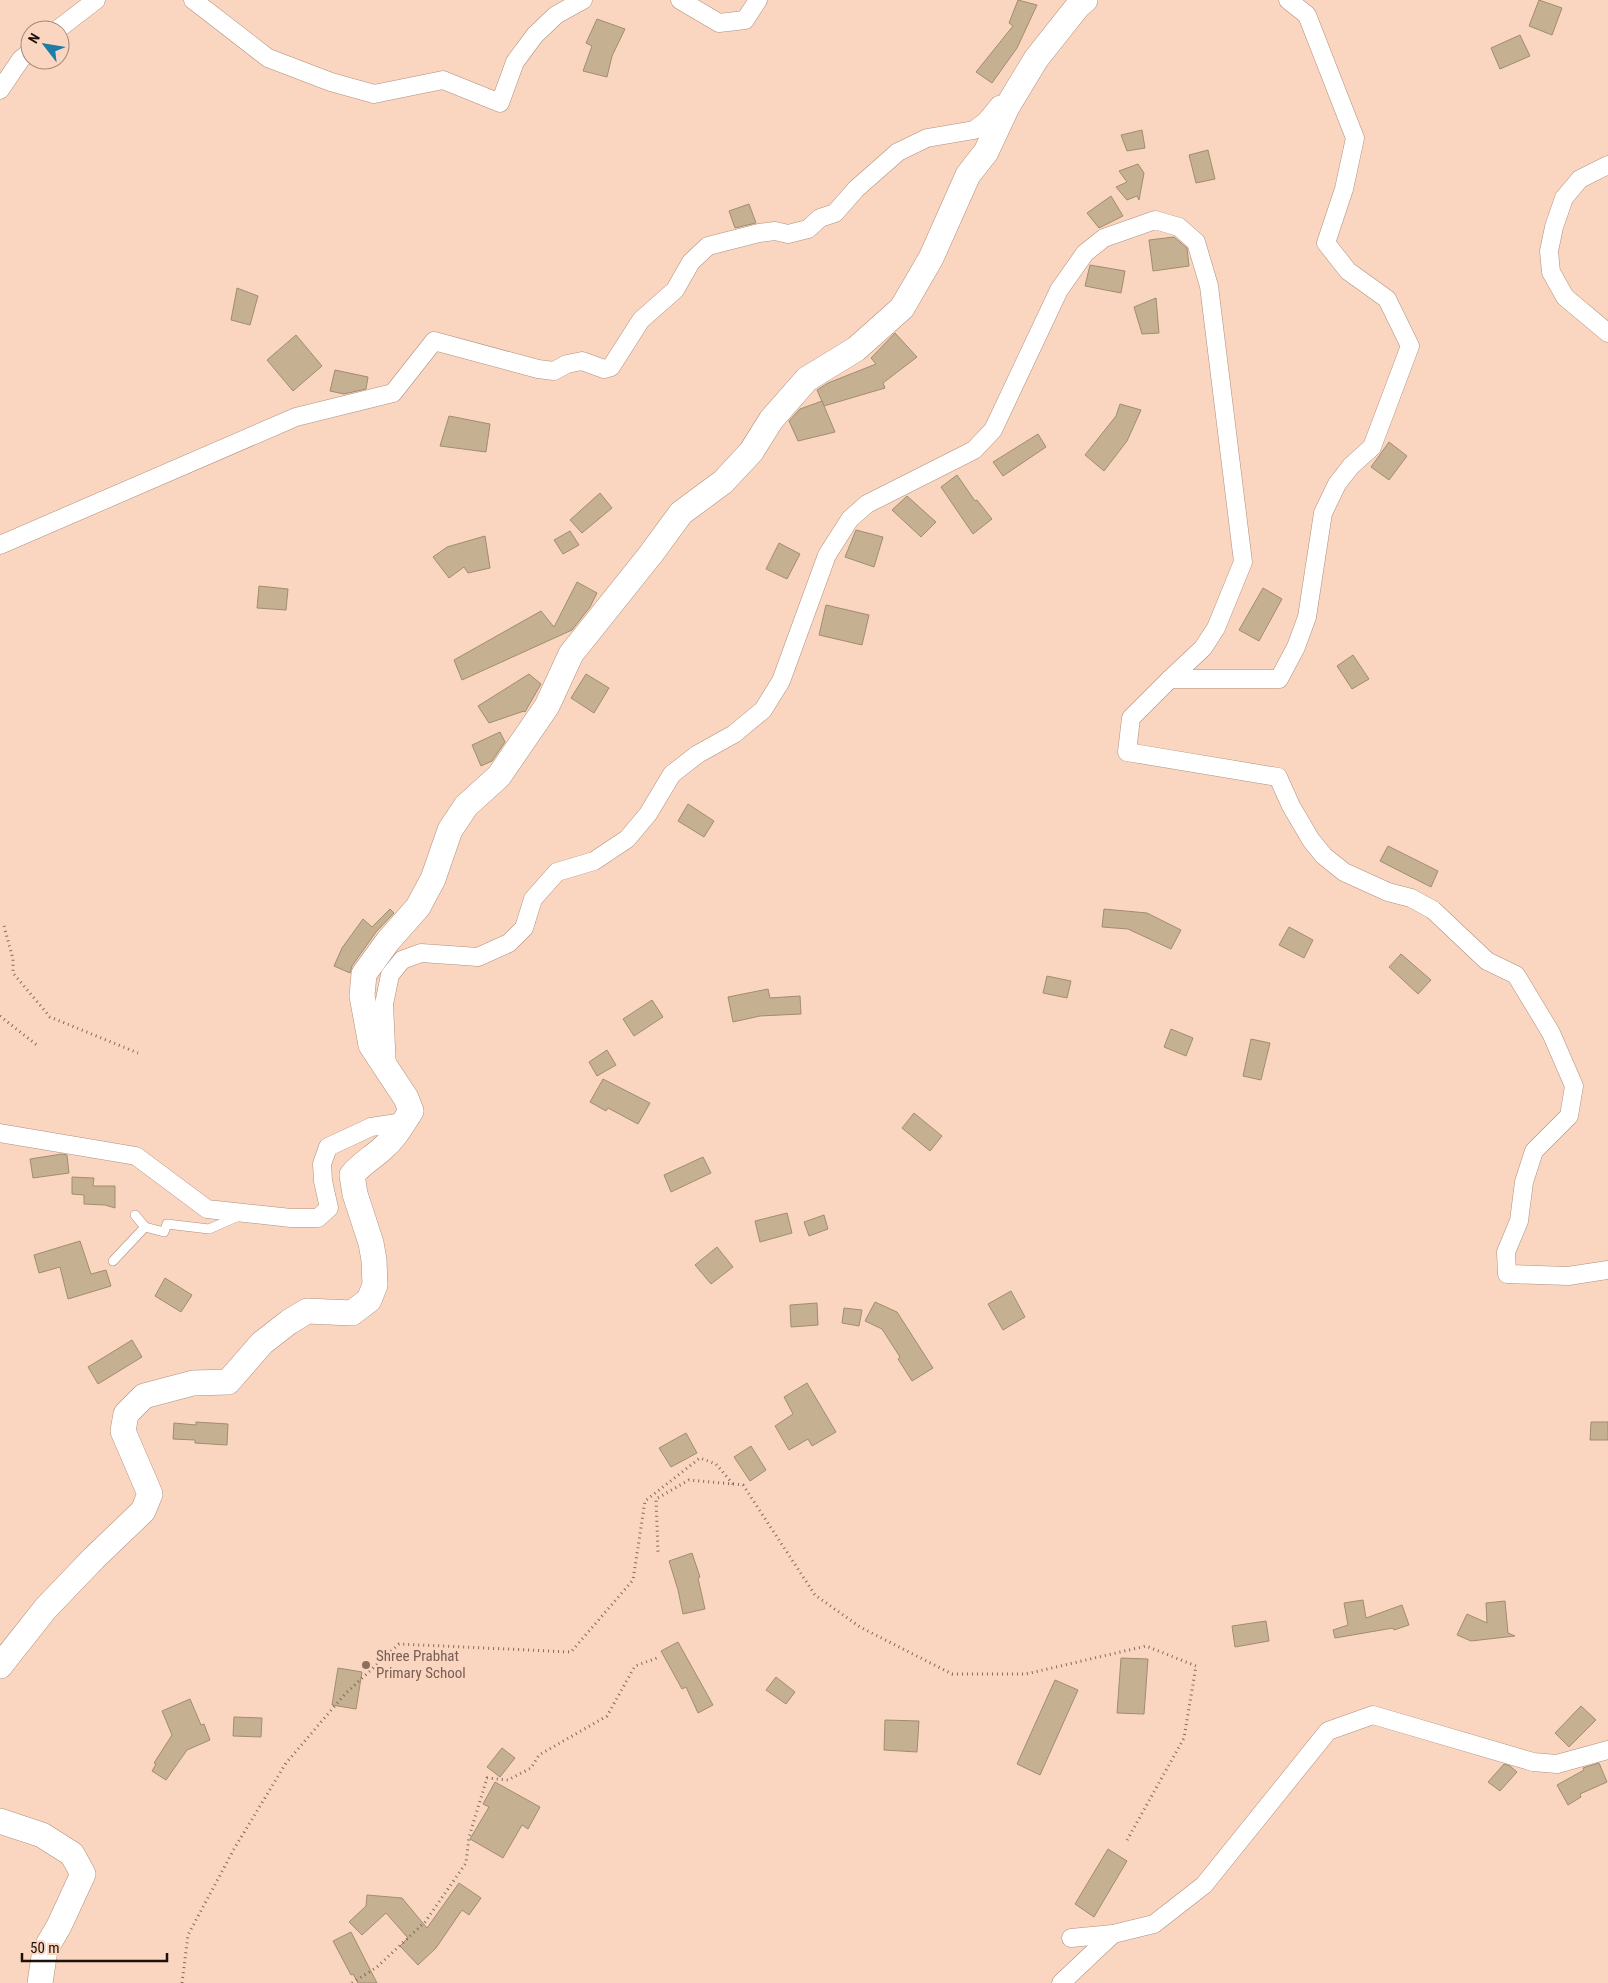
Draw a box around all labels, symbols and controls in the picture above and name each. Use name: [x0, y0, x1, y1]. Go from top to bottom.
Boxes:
north arrow: [20, 20, 70, 70]
text: N: [25, 31, 43, 46]
place label: Shree Prabhat Primary School: [376, 1647, 466, 1682]
marker: Shree Prabhat Primary School: [360, 1659, 372, 1671]
scale bar: [22, 1930, 168, 1962]
text: 50 m: [30, 1939, 60, 1957]

